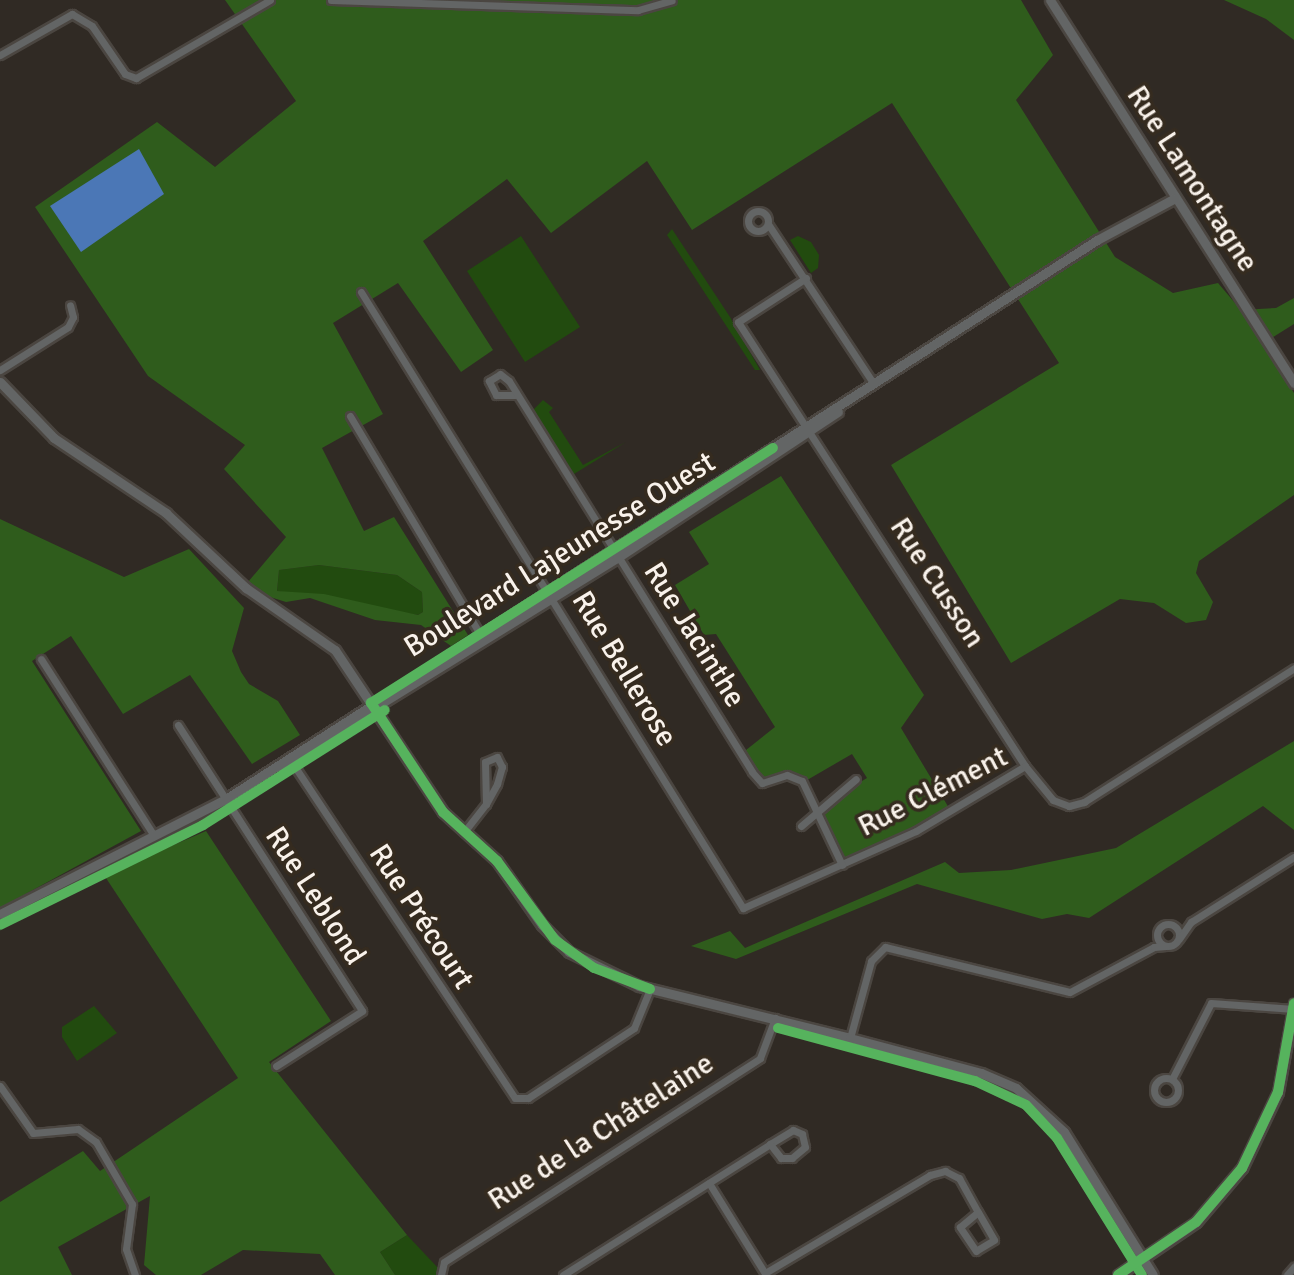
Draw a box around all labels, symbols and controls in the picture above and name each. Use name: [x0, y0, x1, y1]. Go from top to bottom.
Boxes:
street label: Rue Lamontagne: [1118, 79, 1266, 279]
street label: Boulevard Lajeunesse Ouest: [398, 444, 722, 666]
street label: Rue Cusson: [882, 511, 992, 655]
street label: Rue Jacinthe: [635, 556, 753, 714]
street label: Rue Bellerose: [564, 585, 684, 753]
street label: Rue Clément: [852, 739, 1014, 845]
street label: Rue Leblond: [257, 820, 373, 972]
street label: Rue Précourt: [361, 838, 481, 996]
street label: Rue de la Châtelaine: [481, 1046, 721, 1218]

